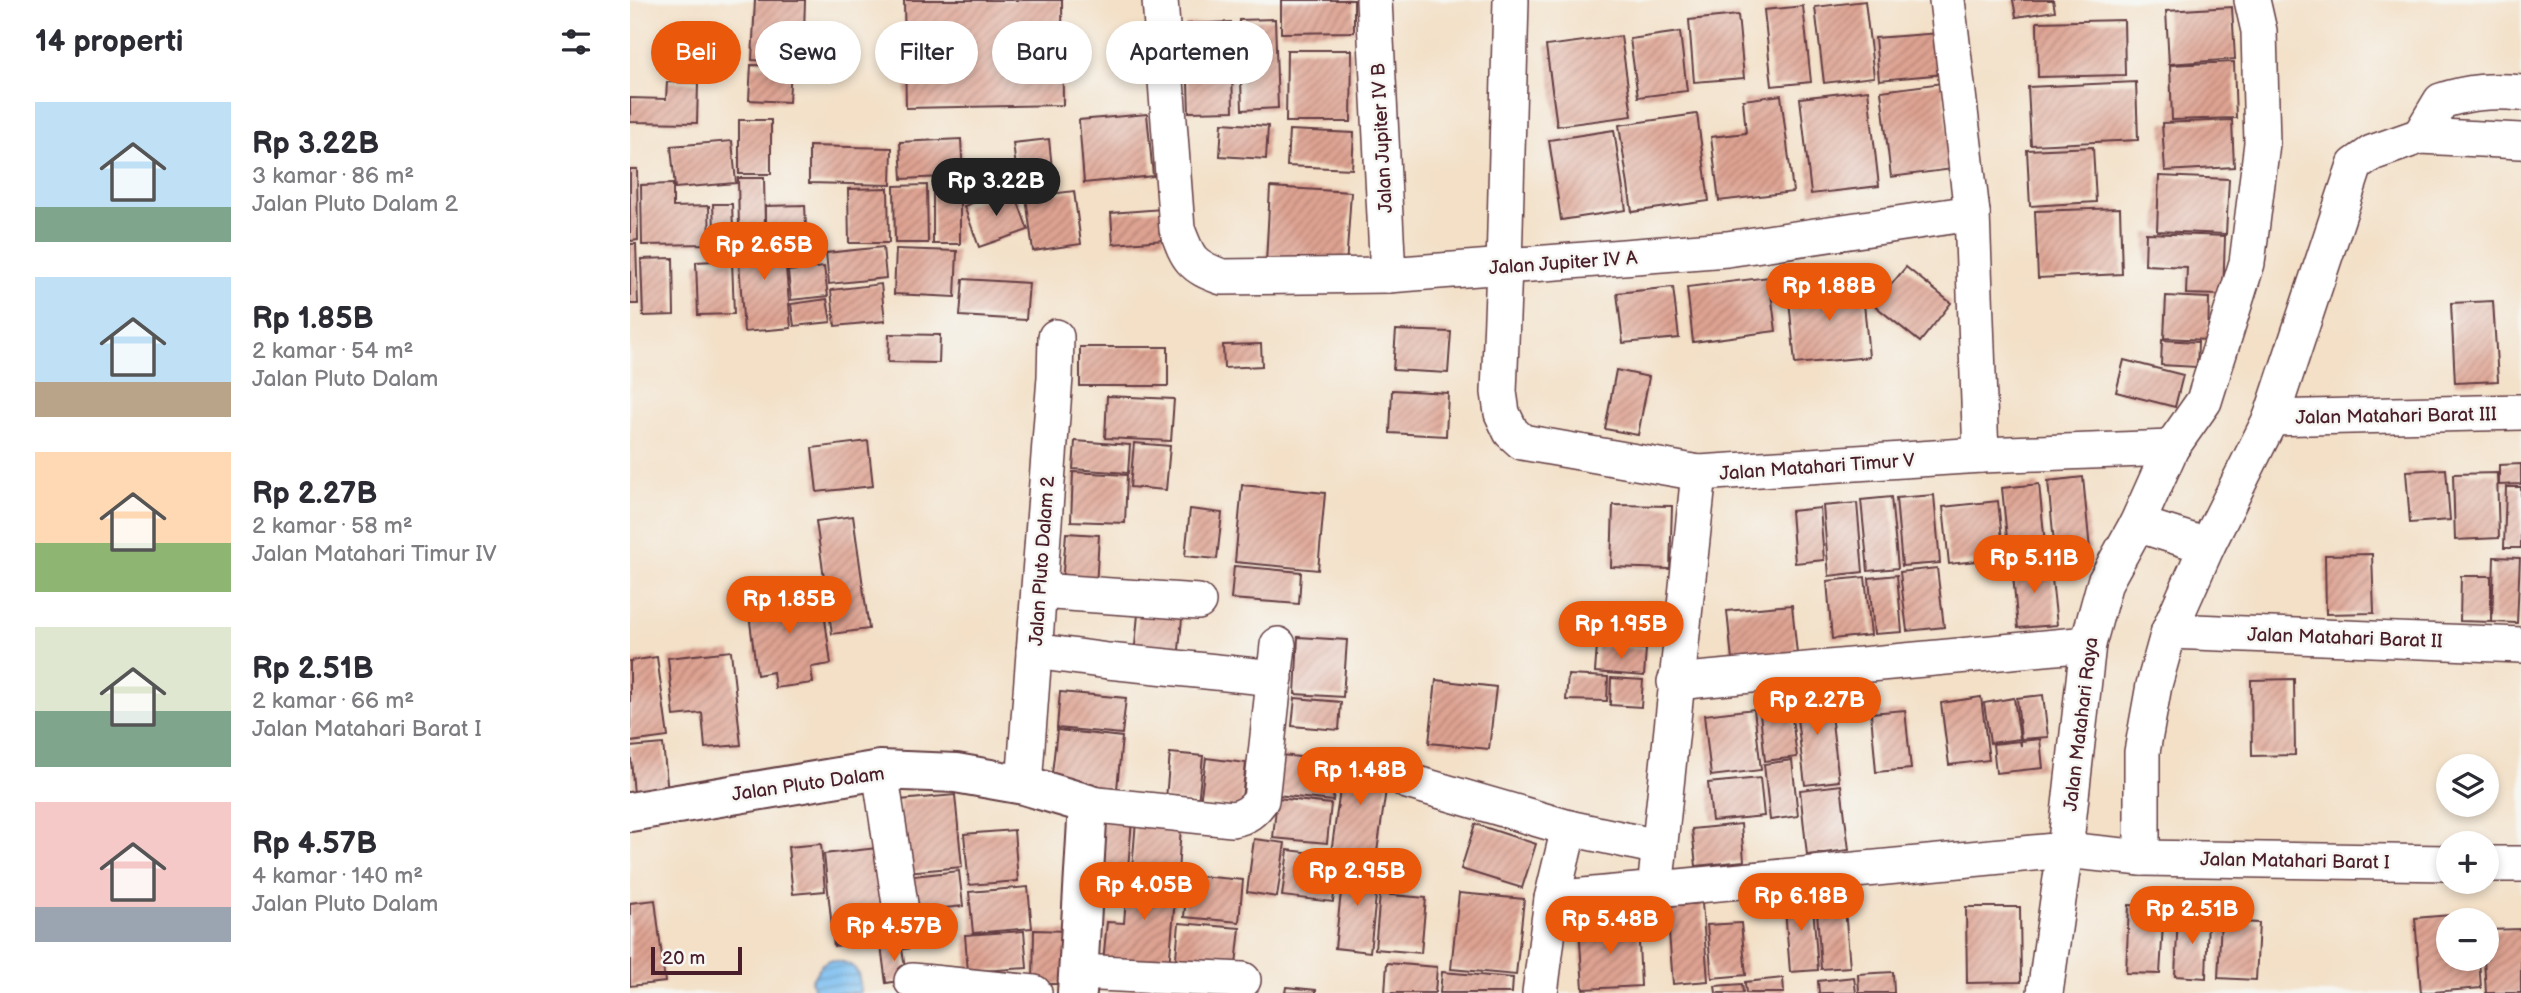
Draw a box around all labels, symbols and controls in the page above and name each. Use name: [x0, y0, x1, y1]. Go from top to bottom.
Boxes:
chip: Beli: [651, 21, 741, 84]
chip: Sewa: [755, 21, 861, 84]
chip: Filter: [875, 21, 978, 84]
chip: Baru: [992, 21, 1092, 84]
chip: Apartemen: [1106, 21, 1273, 84]
icon: filters: [557, 23, 595, 61]
text: 14 properti: [35, 24, 183, 60]
street label: Jalan Jupiter IV B: [1367, 62, 1398, 214]
text: Rp 3.22B: [252, 126, 379, 162]
icon: home: [91, 130, 175, 214]
pin: Rp 3.22B: [924, 158, 1068, 218]
text: 3 kamar · 86 m²: [252, 162, 414, 190]
text: Rp 3.22B: [947, 167, 1045, 195]
text: Jalan Pluto Dalam 2: [252, 190, 458, 218]
pin: Rp 2.65B: [692, 222, 836, 282]
text: Rp 2.65B: [715, 231, 813, 259]
street label: Jalan Jupiter IV A: [1488, 247, 1639, 280]
pin: Rp 1.88B: [1757, 264, 1901, 323]
text: Rp 1.88B: [1782, 272, 1876, 300]
text: Rp 1.85B: [252, 301, 374, 337]
icon: home: [91, 305, 175, 389]
text: 2 kamar · 54 m²: [252, 337, 413, 365]
text: Jalan Pluto Dalam: [252, 365, 438, 393]
street label: Jalan Matahari Barat III: [2295, 403, 2497, 430]
street label: Jalan Matahari Timur V: [1719, 449, 1916, 486]
street label: Jalan Pluto Dalam 2: [1025, 475, 1060, 647]
text: Rp 2.27B: [252, 476, 377, 512]
icon: home: [91, 480, 175, 564]
text: 2 kamar · 58 m²: [252, 512, 413, 540]
pin: Rp 5.11B: [1962, 536, 2106, 595]
text: Jalan Matahari Timur IV: [252, 540, 497, 568]
text: Rp 5.11B: [1989, 544, 2079, 572]
pin: Rp 1.85B: [717, 576, 861, 636]
text: Rp 1.85B: [742, 585, 836, 613]
pin: Rp 1.95B: [1549, 602, 1693, 661]
text: Rp 1.95B: [1575, 610, 1667, 638]
street label: Jalan Matahari Barat II: [2247, 624, 2443, 653]
street label: Jalan Matahari Raya: [2059, 636, 2104, 812]
text: Rp 2.51B: [252, 651, 374, 687]
icon: home: [91, 655, 175, 739]
pin: Rp 2.27B: [1745, 678, 1889, 737]
text: Rp 2.27B: [1769, 686, 1865, 714]
text: 2 kamar · 66 m²: [252, 687, 414, 715]
text: Jalan Matahari Barat I: [252, 715, 482, 743]
pin: Rp 1.48B: [1288, 748, 1432, 807]
map controls: [2436, 754, 2499, 971]
button: layers: [2436, 754, 2499, 817]
text: Rp 1.48B: [1313, 756, 1407, 784]
street label: Jalan Pluto Dalam: [730, 762, 886, 807]
text: Rp 4.57B: [252, 826, 377, 862]
icon: home: [91, 830, 175, 914]
button: +: [2436, 831, 2499, 894]
pin: Rp 2.95B: [1285, 848, 1429, 908]
street label: Jalan Matahari Barat I: [2200, 848, 2390, 875]
text: Rp 2.95B: [1309, 857, 1405, 885]
text: 4 kamar · 140 m²: [252, 862, 423, 890]
pin: Rp 4.05B: [1072, 862, 1216, 922]
text: Rp 4.05B: [1095, 871, 1193, 899]
pin: Rp 6.18B: [1729, 874, 1873, 933]
text: Rp 6.18B: [1754, 882, 1848, 910]
pin: Rp 2.51B: [2120, 886, 2264, 946]
text: Jalan Pluto Dalam: [252, 890, 438, 918]
text: Rp 2.51B: [2145, 895, 2239, 923]
pin: Rp 5.48B: [1538, 897, 1682, 956]
pin: Rp 4.57B: [822, 904, 966, 963]
text: Rp 5.48B: [1561, 905, 1659, 933]
button: −: [2436, 908, 2499, 971]
text: Rp 4.57B: [846, 912, 942, 940]
scale bar: [651, 944, 742, 976]
text: 20 m: [662, 947, 705, 970]

